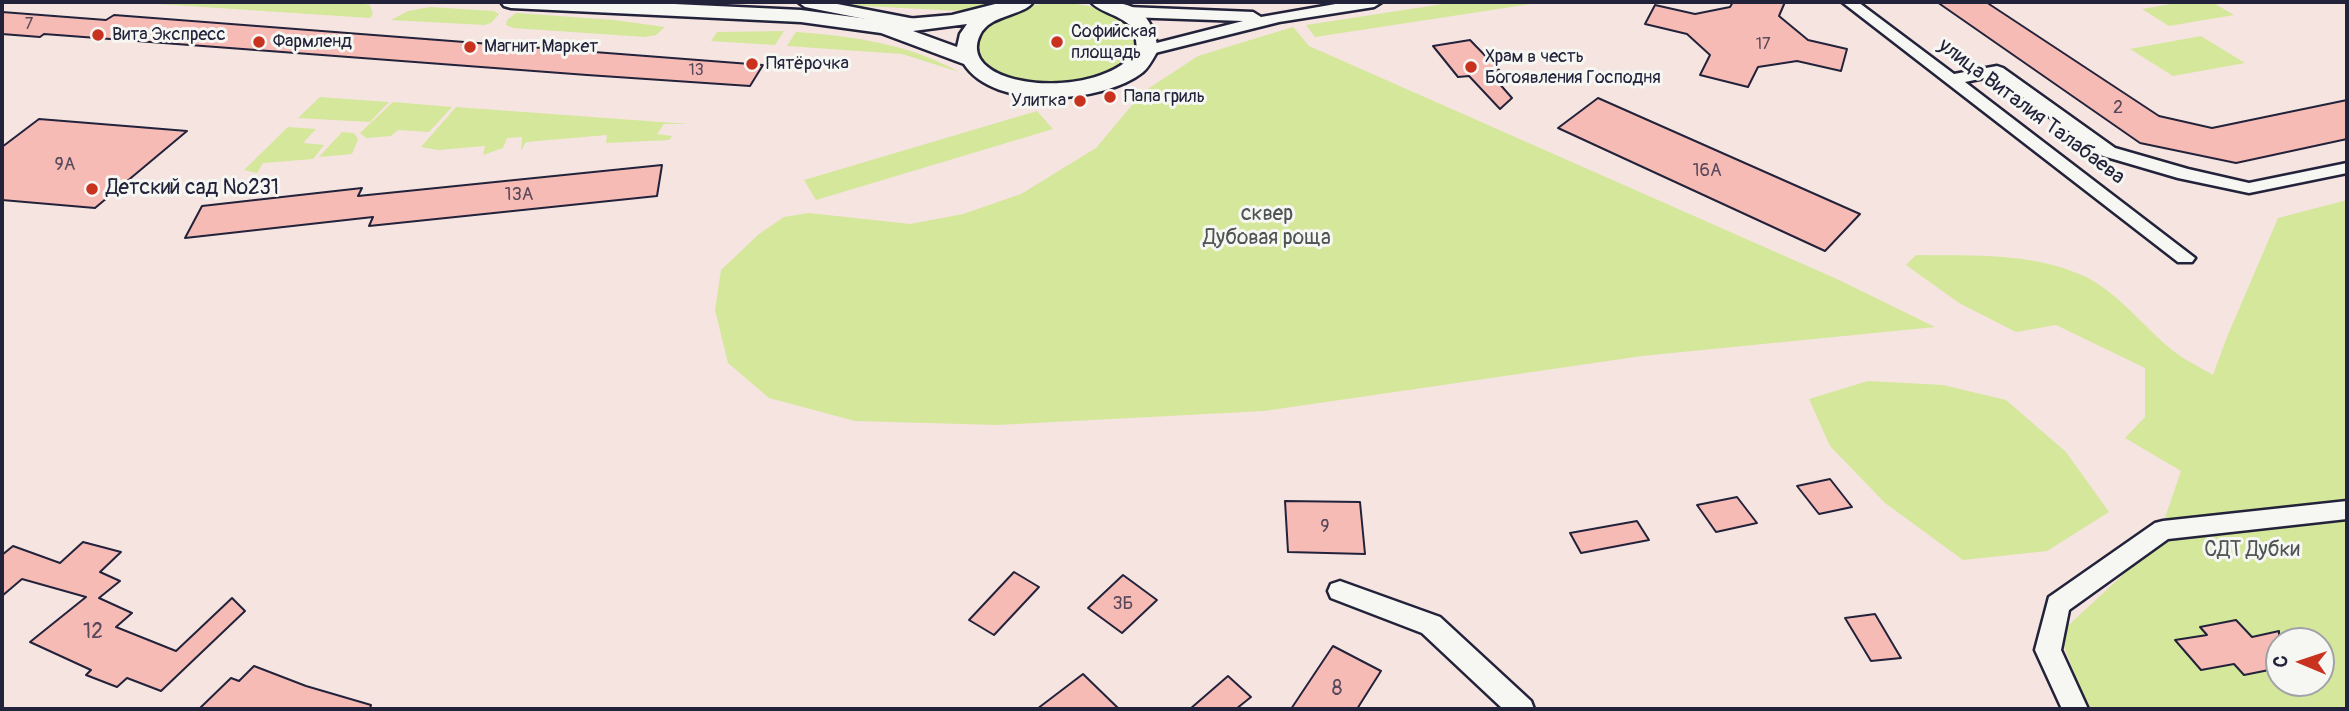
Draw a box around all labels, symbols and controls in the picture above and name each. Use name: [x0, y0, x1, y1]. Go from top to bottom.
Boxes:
house number: 7: [25, 15, 33, 35]
place label: Софийская площадь: [1071, 21, 1156, 64]
place label: Вита Экспресс: [112, 24, 226, 46]
marker: Вита Экспресс: [90, 27, 106, 43]
place label: Фармленд: [273, 31, 352, 53]
marker: Фармленд: [251, 34, 267, 50]
marker: Софийская площадь: [1049, 34, 1065, 50]
street label: улица Виталия Талабаева: [1933, 34, 2129, 190]
house number: 17: [1756, 35, 1770, 55]
place label: Магнит Маркет: [484, 36, 598, 58]
marker: Магнит Маркет: [462, 39, 478, 55]
place label: Храм в честь Богоявления Господня: [1485, 46, 1661, 88]
place label: Пятёрочка: [766, 53, 849, 75]
marker: Пятёрочка: [744, 56, 760, 72]
marker: Храм в честь Богоявления Господня: [1463, 59, 1479, 75]
house number: 13: [688, 61, 704, 81]
place label: Папа гриль: [1124, 86, 1205, 108]
marker: Папа гриль: [1102, 89, 1118, 105]
place label: Улитка: [1011, 90, 1066, 112]
marker: Улитка: [1072, 93, 1088, 109]
house number: 2: [2113, 97, 2123, 119]
house number: 9А: [55, 154, 75, 176]
house number: 16А: [1692, 160, 1722, 182]
place label: Детский сад №231: [106, 176, 279, 202]
marker: Детский сад №231: [84, 181, 100, 197]
house number: 13А: [505, 184, 533, 206]
park label: сквер Дубовая роща: [1203, 202, 1331, 252]
house number: 9: [1320, 516, 1330, 538]
park label: СДТ Дубки: [2204, 538, 2300, 564]
house number: 3Б: [1113, 593, 1133, 615]
house number: 12: [83, 620, 103, 646]
north arrow: [2265, 627, 2335, 697]
text: С: [2269, 655, 2293, 668]
house number: 8: [1332, 677, 1342, 703]

